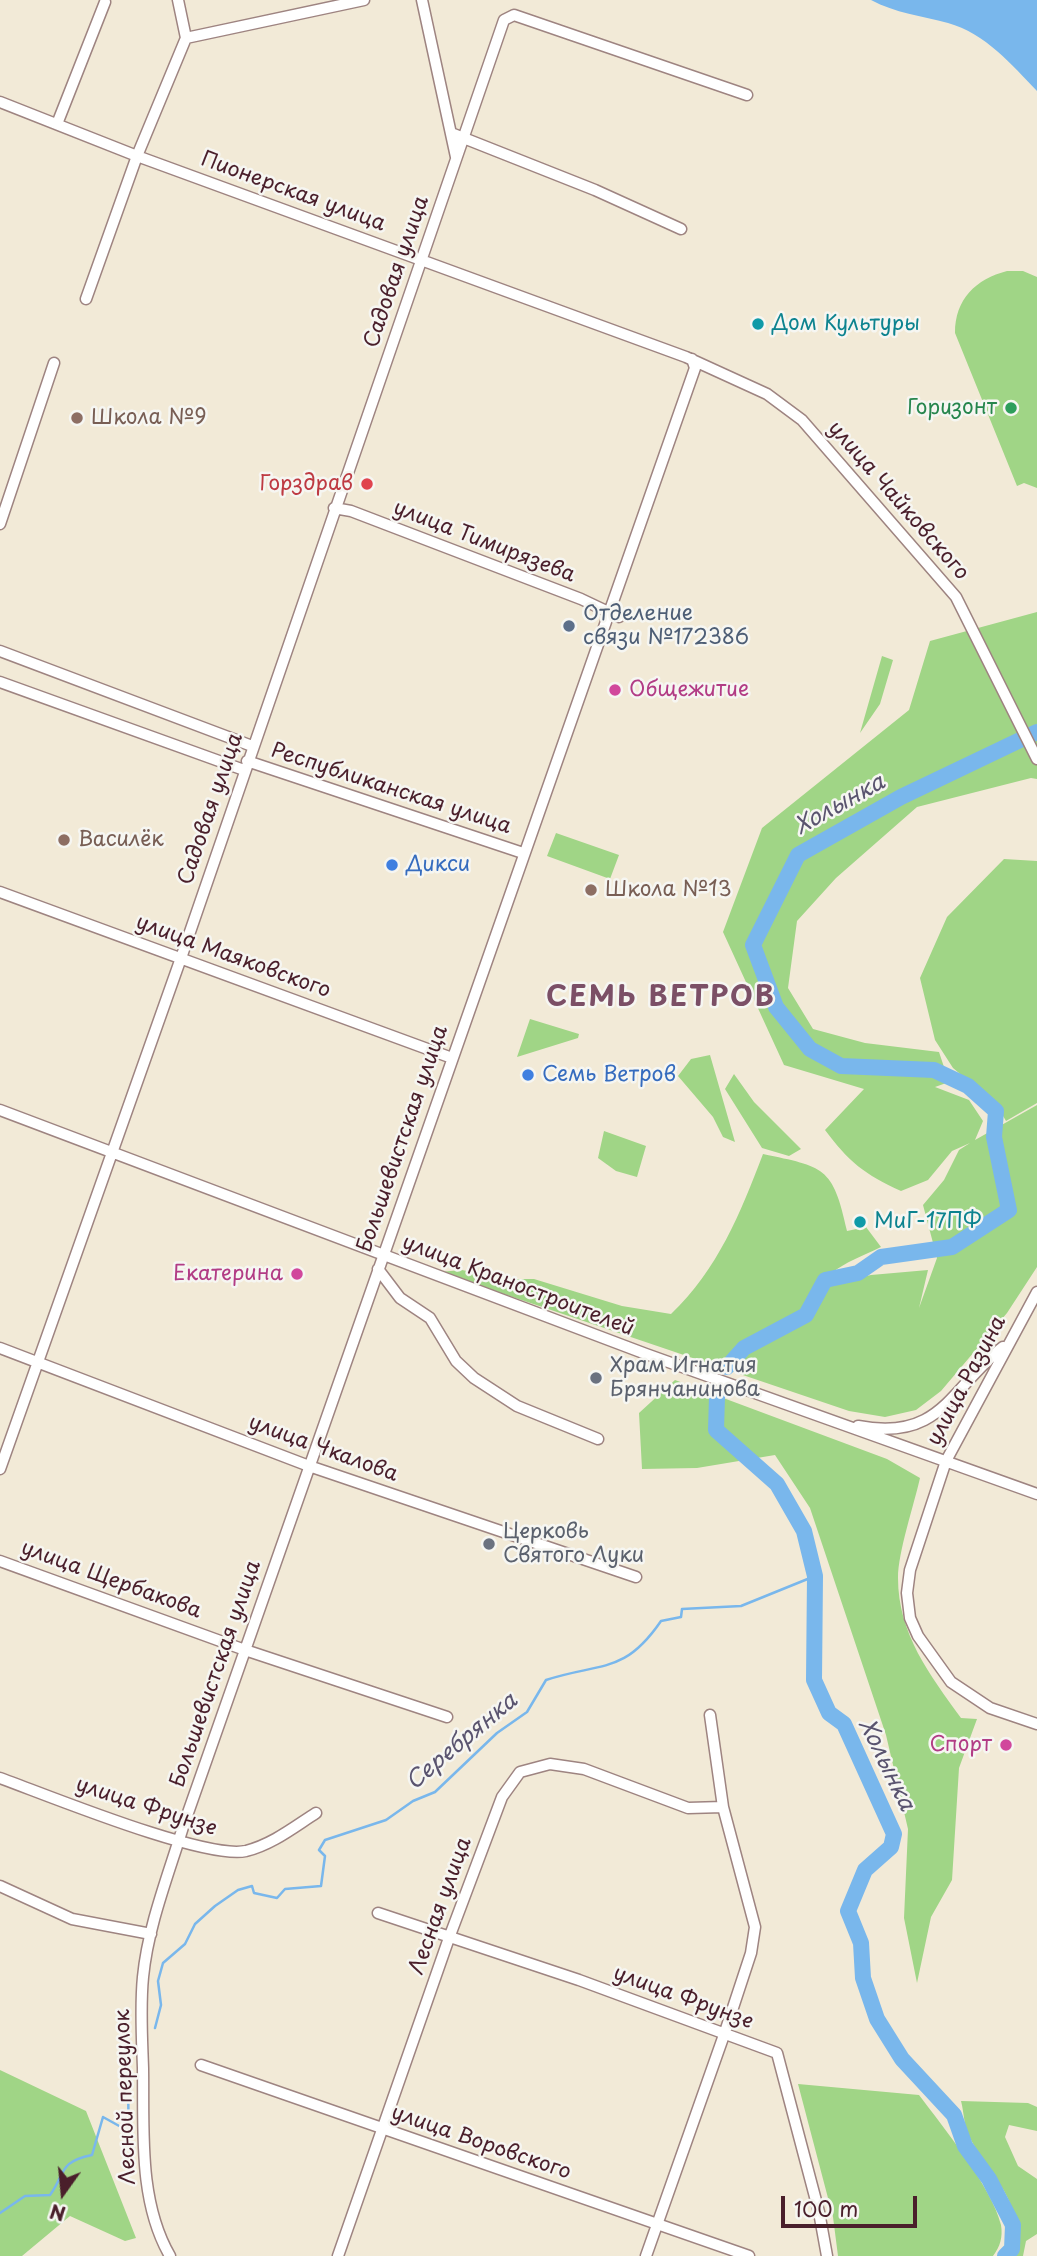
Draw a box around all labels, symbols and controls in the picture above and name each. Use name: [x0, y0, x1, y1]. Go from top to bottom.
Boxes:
street label: Пионерская улица: [197, 147, 389, 237]
street label: Садовая улица: [359, 193, 435, 351]
place label: Дом Культуры: [772, 311, 920, 337]
marker: Дом Культуры: [750, 316, 766, 332]
place label: Горизонт: [907, 395, 997, 421]
marker: Горизонт: [1003, 400, 1019, 416]
place label: Школа №9: [91, 405, 206, 431]
marker: Школа №9: [69, 410, 85, 426]
street label: улица Чайковского: [822, 416, 974, 586]
place label: Горздрав: [260, 471, 353, 497]
marker: Горздрав: [359, 476, 375, 492]
street label: улица Тимирязева: [390, 496, 578, 588]
place label: Отделение связи №172386: [583, 601, 749, 651]
marker: Отделение связи №172386: [561, 618, 577, 634]
place label: Общежитие: [629, 677, 749, 703]
marker: Общежитие: [607, 682, 623, 698]
street label: Садовая улица: [173, 730, 249, 888]
street label: Республиканская улица: [268, 738, 514, 840]
water label: Холынка: [790, 769, 890, 841]
place label: Василёк: [78, 827, 164, 853]
marker: Василёк: [56, 832, 72, 848]
place label: Дикси: [406, 852, 470, 878]
marker: Дикси: [384, 857, 400, 873]
place label: Школа №13: [605, 877, 732, 903]
marker: Школа №13: [583, 882, 599, 898]
street label: улица Маяковского: [132, 910, 334, 1004]
district label: СЕМЬ ВЕТРОВ: [548, 981, 774, 1015]
street label: Большевистская улица: [352, 1022, 454, 1256]
place label: Семь Ветров: [542, 1062, 676, 1088]
marker: Семь Ветров: [520, 1067, 536, 1083]
place label: МиГ-17ПФ: [874, 1209, 982, 1235]
marker: МиГ-17ПФ: [852, 1214, 868, 1230]
street label: улица Краностроителей: [398, 1230, 638, 1342]
place label: Екатерина: [173, 1261, 283, 1287]
marker: Екатерина: [289, 1266, 305, 1282]
street label: улица Разина: [922, 1312, 1012, 1450]
place label: Храм Игнатия Брянчанинова: [610, 1353, 760, 1403]
marker: Храм Игнатия Брянчанинова: [588, 1370, 604, 1386]
street label: улица Чкалова: [245, 1410, 401, 1488]
place label: Церковь Святого Луки: [503, 1519, 644, 1569]
street label: улица Щербакова: [17, 1536, 205, 1624]
marker: Церковь Святого Луки: [481, 1536, 497, 1552]
street label: Большевистская улица: [165, 1557, 267, 1791]
water label: Серебрянка: [401, 1688, 523, 1796]
water label: Холынка: [852, 1715, 920, 1815]
place label: Спорт: [929, 1732, 992, 1758]
marker: Спорт: [998, 1737, 1014, 1753]
street label: улица Фрунзе: [72, 1772, 220, 1842]
street label: Лесная улица: [405, 1834, 477, 1978]
street label: улица Фрунзе: [610, 1961, 756, 2035]
street label: Лесной переулок: [110, 2009, 142, 2185]
street label: улица Воровского: [388, 2100, 574, 2186]
north arrow: [28, 2158, 98, 2228]
scale bar: [785, 2182, 922, 2226]
text: 100 m: [794, 2192, 858, 2224]
text: N: [47, 2198, 68, 2229]

